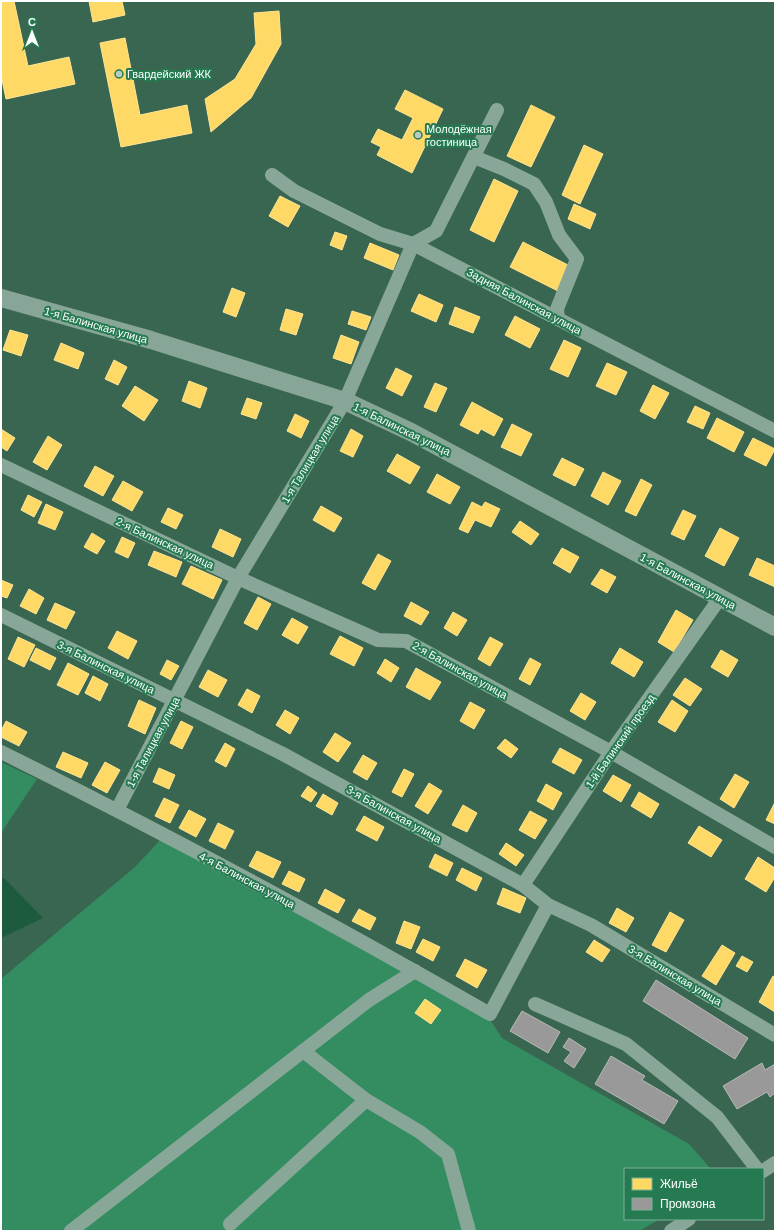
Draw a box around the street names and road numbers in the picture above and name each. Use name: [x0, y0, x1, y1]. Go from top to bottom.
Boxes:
street label: Задняя Балинская улица: [465, 266, 584, 337]
street label: 1-я Балинская улица: [43, 305, 150, 346]
street label: 1-я Балинская улица: [351, 400, 453, 458]
street label: 1-я Талицкая улица: [279, 412, 341, 505]
street label: 2-я Балинская улица: [114, 515, 217, 571]
street label: 1-я Балинская улица: [638, 551, 739, 612]
street label: 3-я Балинская улица: [55, 638, 157, 696]
street label: 2-я Балинская улица: [410, 639, 510, 702]
street label: 1-й Балинский проезд: [583, 691, 657, 790]
street label: 1-я Талицкая улица: [124, 694, 182, 789]
street label: 3-я Балинская улица: [344, 783, 444, 846]
street label: 4-я Балинская улица: [197, 850, 298, 911]
street label: 3-я Балинская улица: [626, 942, 725, 1008]

